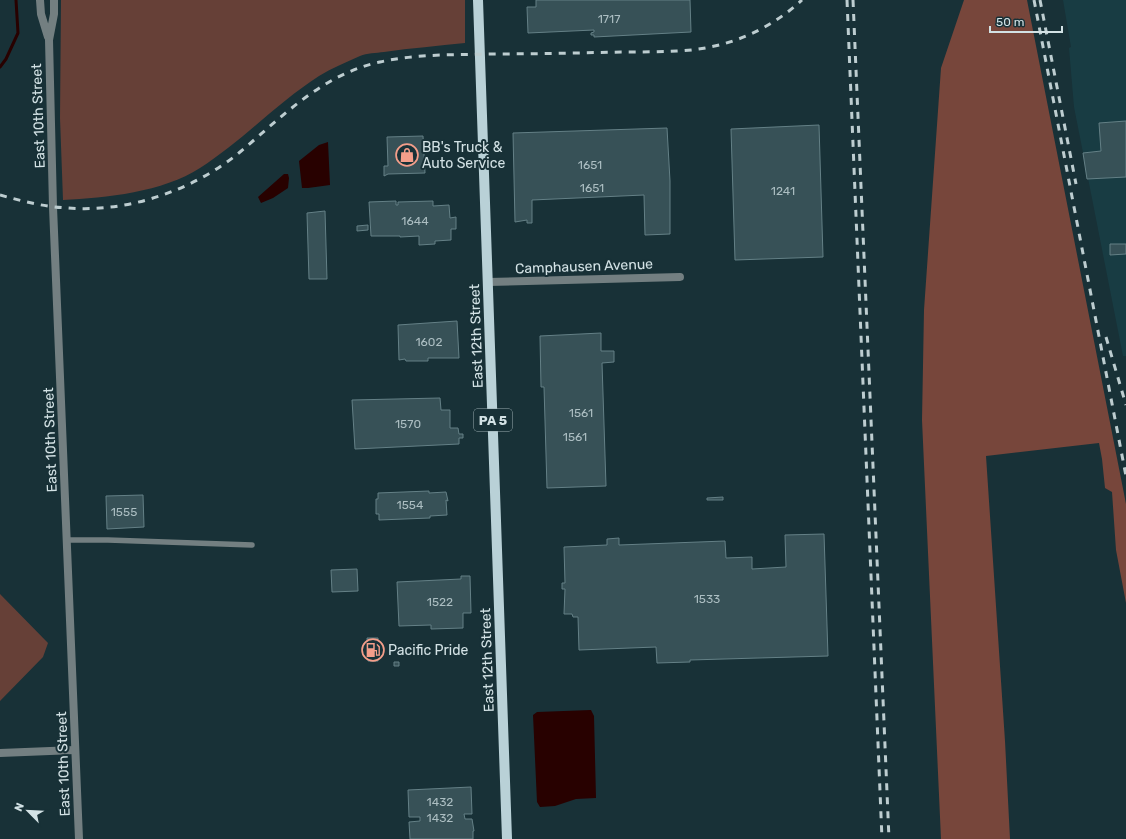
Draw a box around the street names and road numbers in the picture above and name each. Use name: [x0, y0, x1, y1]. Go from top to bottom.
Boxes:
street label: East 10th Street: [28, 63, 49, 169]
street label: Camphausen Avenue: [515, 256, 653, 277]
street label: East 12th Street: [466, 283, 487, 388]
street label: East 10th Street: [40, 387, 61, 493]
road number: PA 5: [474, 409, 512, 431]
street label: East 12th Street: [477, 607, 498, 712]
street label: East 10th Street: [53, 711, 74, 817]

